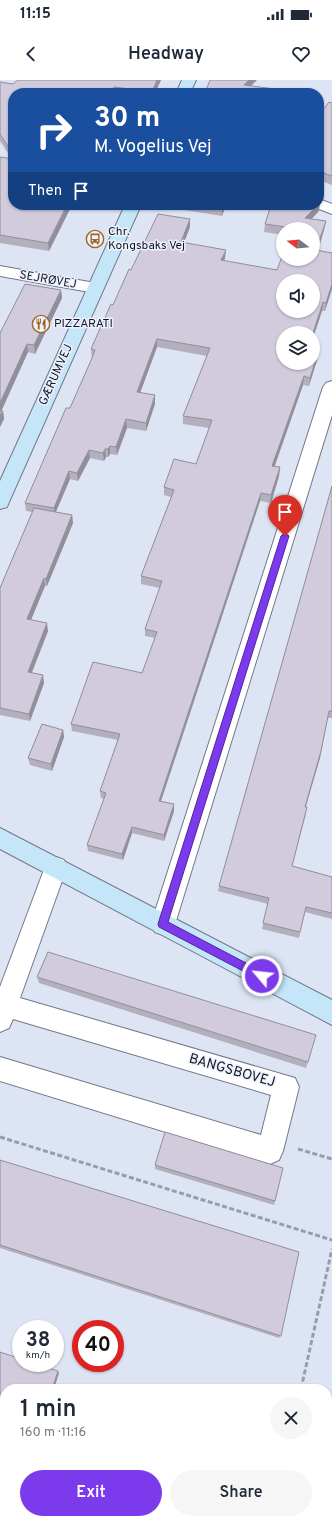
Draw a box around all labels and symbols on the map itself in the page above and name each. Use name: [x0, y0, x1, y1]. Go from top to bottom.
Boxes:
north arrow: [276, 222, 320, 266]
place label: Chr. Kongsbaks Vej: [108, 224, 185, 254]
bus stop icon: Chr. Kongsbaks Vej: [85, 229, 105, 249]
street label: SEJRØVEJ: [18, 267, 78, 293]
restaurant icon: PIZZARATI: [31, 314, 51, 334]
place label: PIZZARATI: [54, 316, 113, 332]
street label: GÆRUMVEJ: [35, 342, 77, 408]
pin: [268, 495, 302, 536]
position arrow: [241, 955, 283, 997]
street label: BANGSBOVEJ: [187, 1051, 277, 1091]
speed limit sign: 40: [72, 1320, 124, 1372]

